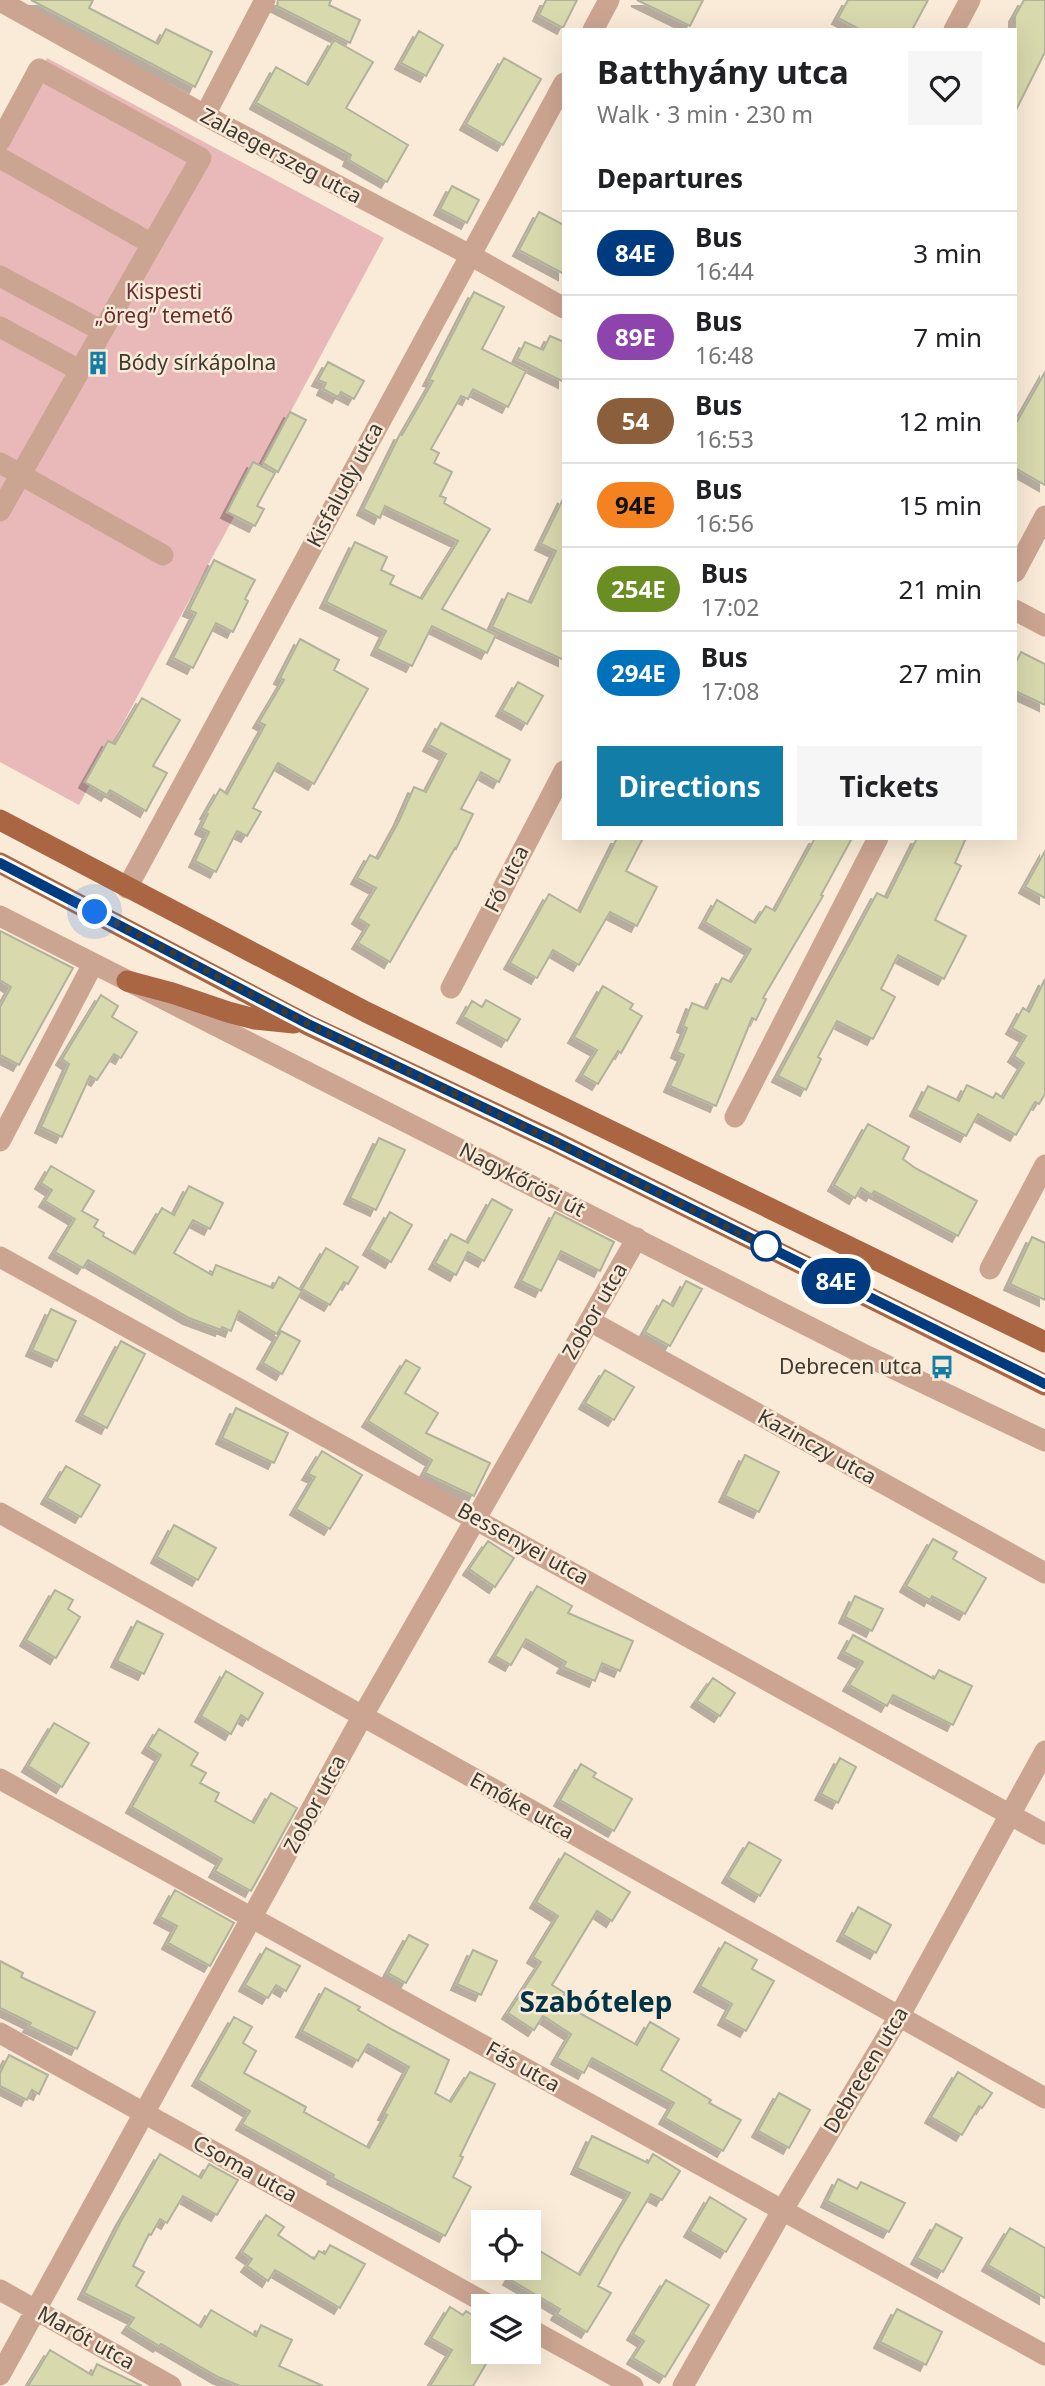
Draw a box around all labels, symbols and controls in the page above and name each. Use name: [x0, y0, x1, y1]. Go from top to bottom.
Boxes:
text: Batthyány utca: [597, 49, 849, 94]
button: heart: [908, 51, 982, 125]
text: Walk · 3 min · 230 m: [597, 98, 813, 130]
street label: Zalaegerszeg utca: [196, 101, 367, 209]
text: Departures: [597, 160, 743, 196]
text: Bus: [695, 219, 742, 255]
text: 3 min: [913, 235, 982, 271]
text: 84E: [615, 236, 656, 269]
text: 16:44: [695, 255, 754, 287]
park label: Kispesti „öreg” temető: [95, 277, 233, 329]
text: Bus: [695, 303, 742, 339]
text: 7 min: [913, 319, 982, 355]
text: 89E: [615, 320, 656, 353]
text: 16:48: [695, 339, 754, 371]
place label: Bódy sírkápolna: [118, 348, 276, 376]
building icon: Bódy sírkápolna: [84, 349, 112, 377]
text: Bus: [695, 387, 742, 423]
text: 12 min: [898, 403, 982, 439]
text: 54: [622, 404, 649, 437]
street label: Kisfaludy utca: [300, 417, 389, 552]
text: 16:53: [695, 423, 754, 455]
text: Bus: [695, 471, 742, 507]
text: 15 min: [898, 487, 982, 523]
text: 94E: [615, 488, 656, 521]
text: 16:56: [695, 507, 754, 539]
text: Bus: [701, 555, 748, 591]
text: 21 min: [898, 571, 982, 607]
text: 254E: [611, 572, 666, 605]
text: 17:02: [701, 591, 759, 623]
text: Bus: [701, 639, 748, 675]
text: 27 min: [898, 655, 982, 691]
text: 294E: [611, 656, 666, 689]
text: 17:08: [701, 675, 759, 707]
button: Directions: [597, 746, 783, 826]
button: Tickets: [797, 746, 982, 826]
street label: Fő utca: [477, 840, 535, 917]
your location: [77, 894, 112, 929]
street label: Nagykőrösi út: [455, 1135, 591, 1223]
unlabelled marker: [751, 1231, 781, 1261]
street label: Zobor utca: [555, 1257, 633, 1364]
line badge: 84E: [796, 1258, 876, 1304]
text: 84E: [816, 1264, 856, 1297]
place label: Debrecen utca: [779, 1352, 922, 1380]
bus stop icon: Debrecen utca: [928, 1353, 956, 1381]
street label: Kazinczy utca: [753, 1402, 882, 1490]
street label: Bessenyei utca: [453, 1495, 594, 1591]
street label: Zobor utca: [277, 1750, 352, 1857]
street label: Emőke utca: [465, 1765, 580, 1845]
district label: Szabótelep: [520, 1982, 672, 2020]
street label: Debrecen utca: [816, 2001, 914, 2138]
street label: Fás utca: [481, 2034, 566, 2098]
street label: Csoma utca: [188, 2128, 303, 2208]
map controls: [471, 2210, 541, 2364]
button: locate: [471, 2210, 541, 2280]
button: layers: [471, 2294, 541, 2364]
street label: Marót utca: [33, 2299, 140, 2375]

